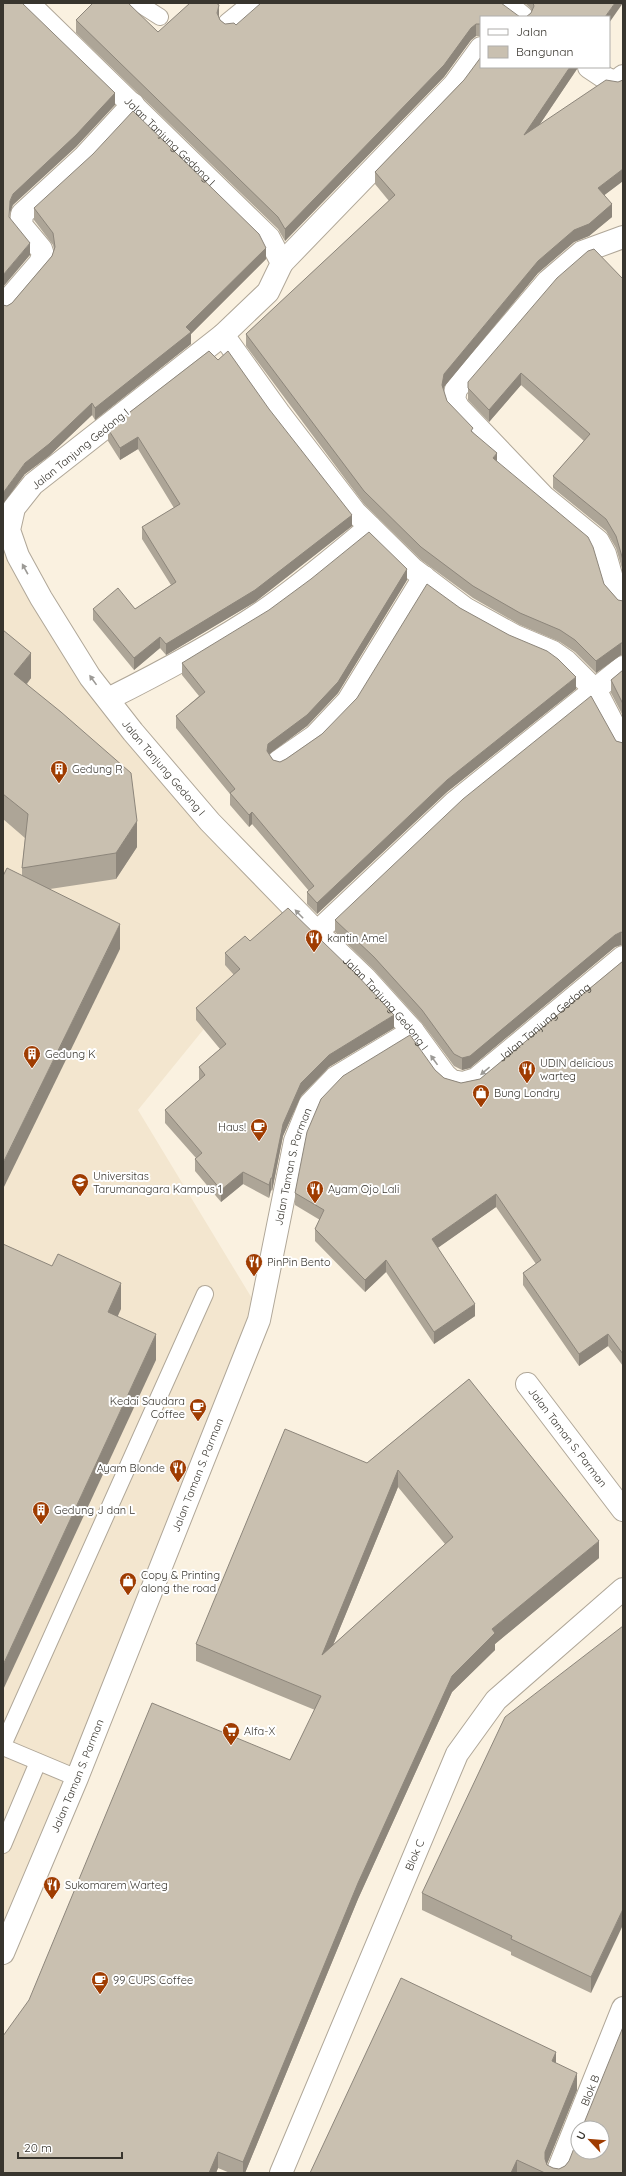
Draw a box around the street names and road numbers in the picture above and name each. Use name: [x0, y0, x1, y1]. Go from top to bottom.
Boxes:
street label: Jalan Tanjung Gedong I: [121, 94, 218, 189]
street label: Jalan Tanjung Gedong I: [28, 405, 132, 493]
street label: Jalan Tanjung Gedong I: [119, 717, 208, 819]
street label: Jalan Tanjung Gedong I: [340, 953, 432, 1053]
street label: Jalan Tanjung Gedong: [495, 980, 593, 1065]
street label: Jalan Taman S. Parman: [271, 1106, 315, 1227]
street label: Jalan Taman S. Parman: [525, 1385, 610, 1490]
street label: Jalan Taman S. Parman: [168, 1416, 226, 1534]
street label: Jalan Taman S. Parman: [48, 1717, 107, 1835]
street label: Blok C: [402, 1837, 427, 1873]
street label: Blok B: [578, 2073, 603, 2108]

